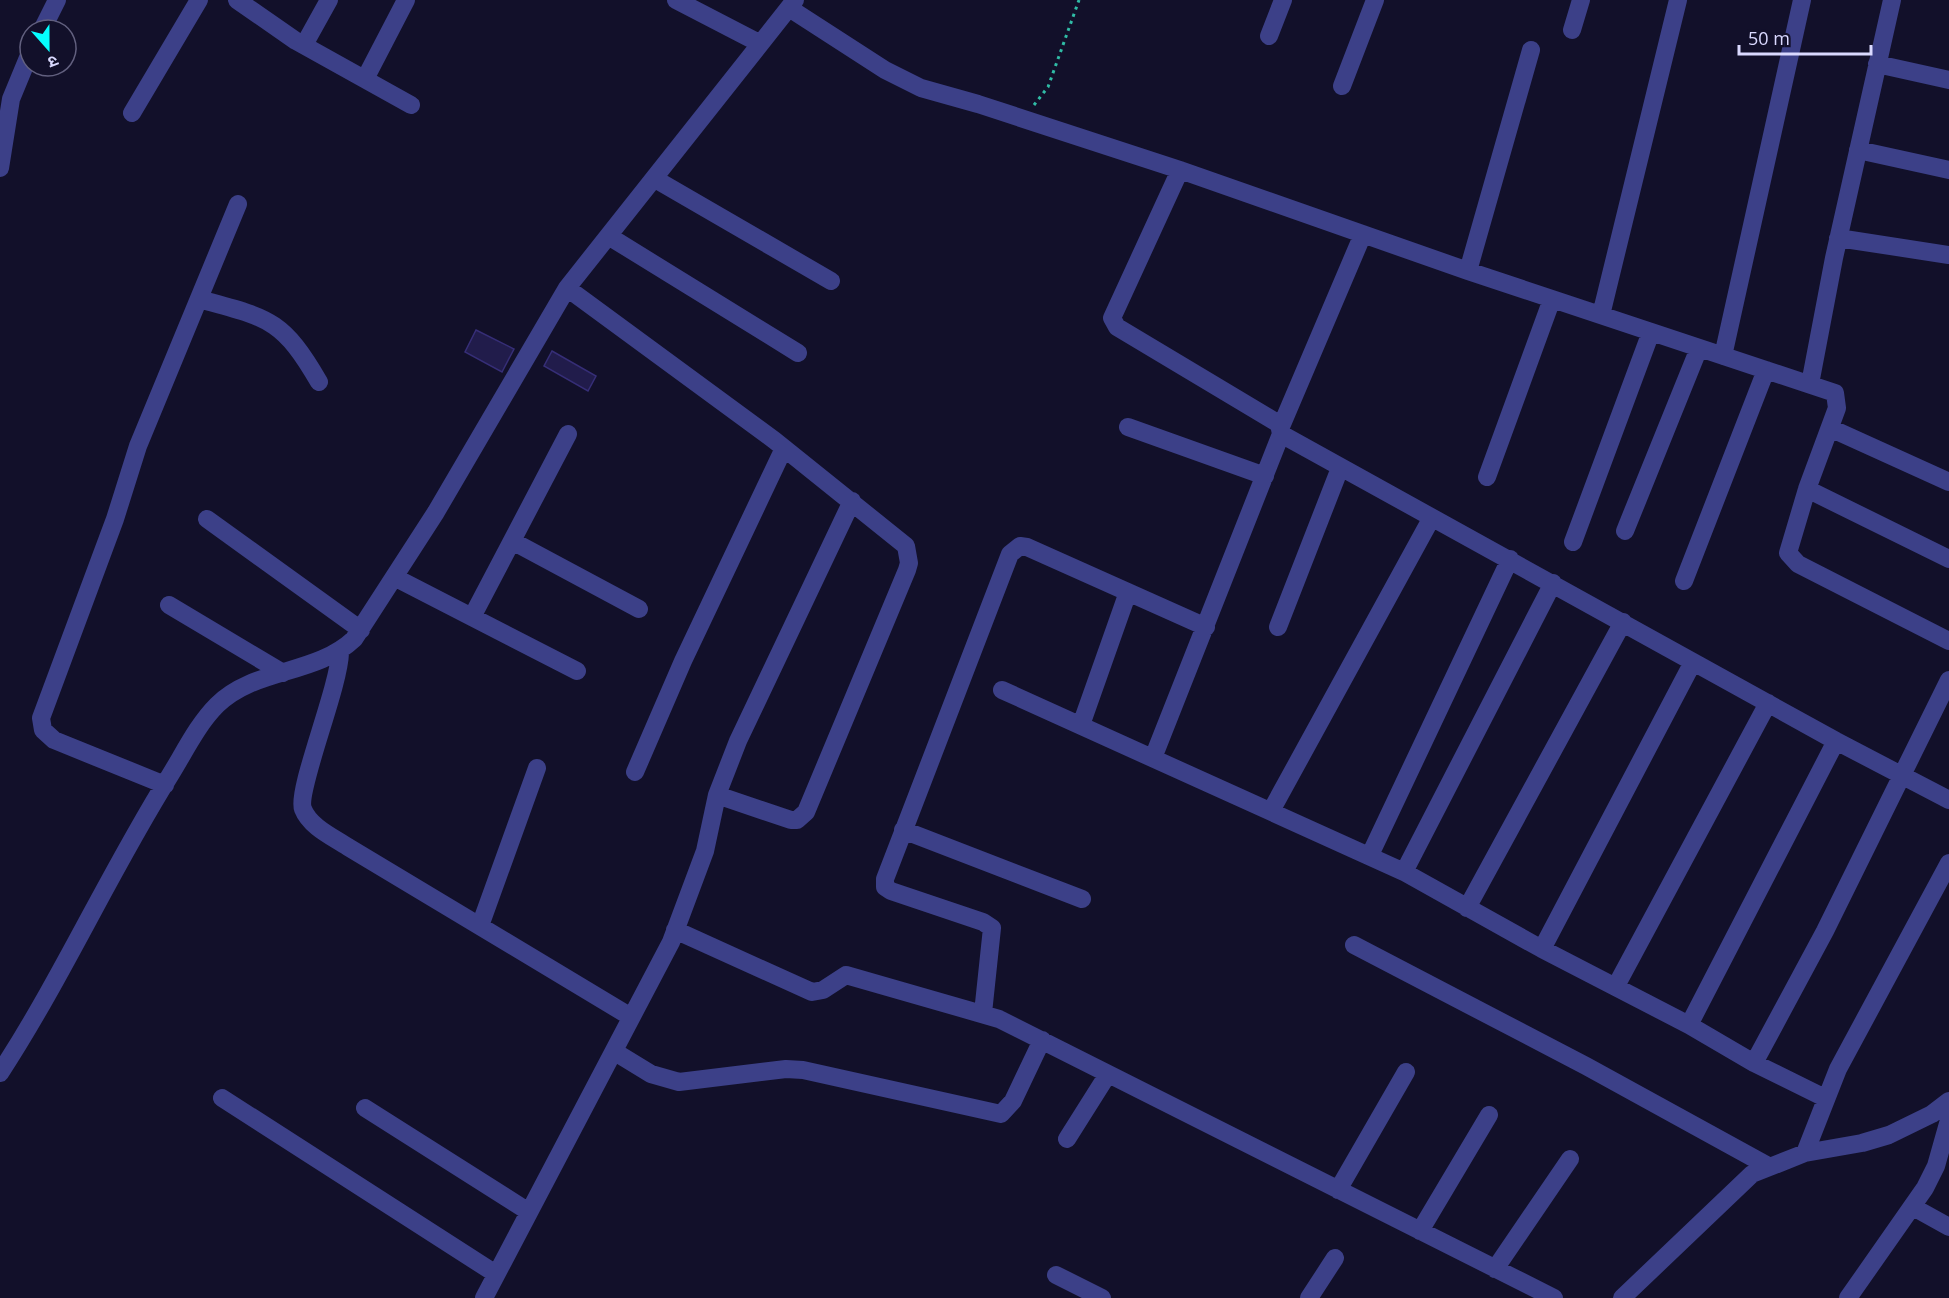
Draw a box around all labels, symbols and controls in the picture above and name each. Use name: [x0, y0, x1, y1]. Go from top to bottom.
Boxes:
north arrow: [18, 18, 78, 78]
scale bar: [1739, 18, 1871, 56]
text: 50 m: [1748, 26, 1790, 50]
text: उ: [44, 50, 62, 74]

